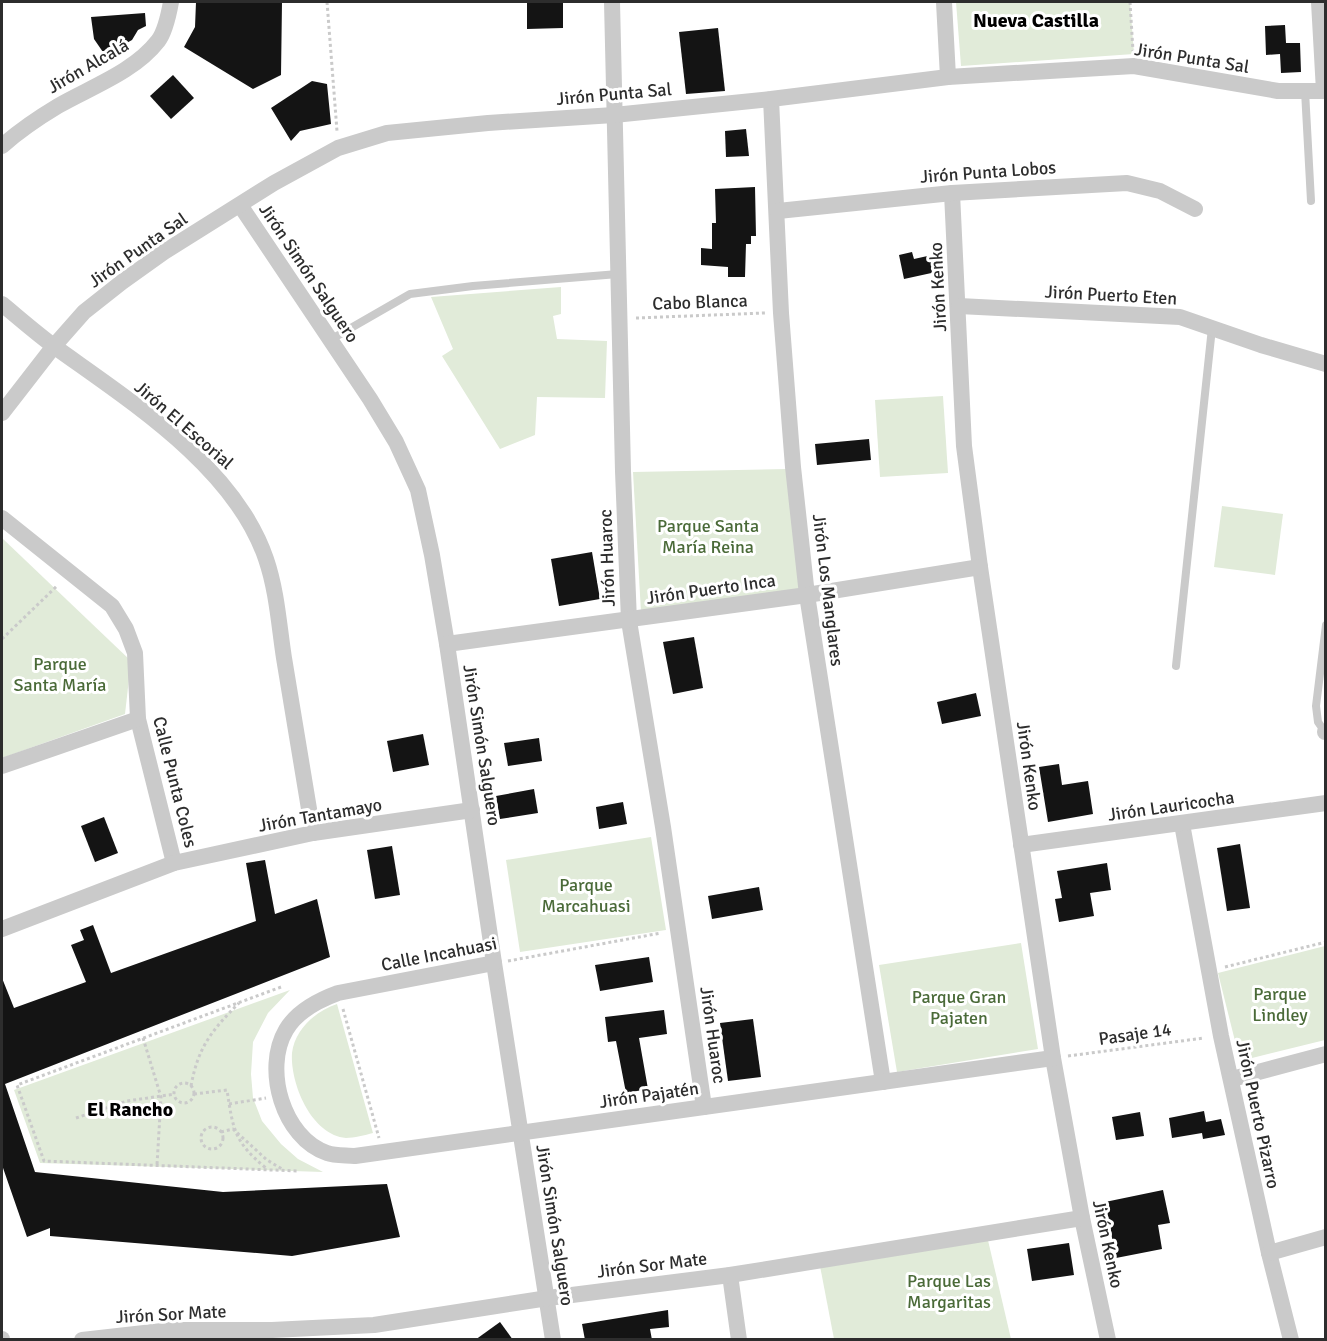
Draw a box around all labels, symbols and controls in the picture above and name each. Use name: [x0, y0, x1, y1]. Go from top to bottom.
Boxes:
district label: Nueva Castilla: [973, 8, 1099, 33]
street label: Jirón Alcalá: [43, 34, 133, 98]
street label: Jirón Punta Sal: [1133, 38, 1251, 78]
street label: Jirón Punta Sal: [555, 78, 673, 110]
street label: Jirón Punta Lobos: [919, 156, 1057, 188]
street label: Jirón Simón Salguero: [254, 199, 364, 347]
street label: Jirón Punta Sal: [84, 208, 192, 292]
street label: Jirón Kenko: [925, 242, 951, 332]
street label: Jirón Puerto Eten: [1044, 281, 1178, 309]
street label: Cabo Blanca: [652, 289, 748, 315]
street label: Jirón El Escorial: [130, 376, 238, 474]
street label: Jirón Huaroc: [594, 509, 620, 607]
street label: Jirón Los Manglares: [808, 513, 848, 667]
park label: Parque Santa María Reina: [657, 515, 759, 558]
street label: Jirón Puerto Inca: [645, 569, 777, 609]
park label: Parque Santa María: [14, 653, 106, 696]
street label: Jirón Simón Salguero: [458, 663, 506, 827]
street label: Calle Punta Coles: [148, 714, 202, 850]
street label: Jirón Kenko: [1012, 720, 1046, 812]
street label: Jirón Lauricocha: [1106, 786, 1236, 826]
street label: Jirón Tantamayo: [256, 793, 384, 837]
park label: Parque Marcahuasi: [541, 874, 631, 917]
street label: Calle Incahuasi: [379, 932, 499, 976]
park label: Parque Lindley: [1252, 983, 1308, 1026]
street label: Jirón Huaroc: [695, 985, 731, 1085]
park label: Parque Gran Pajaten: [912, 986, 1006, 1029]
street label: Pasaje 14: [1097, 1018, 1173, 1050]
street label: Jirón Puerto Pizarro: [1231, 1037, 1285, 1191]
street label: Jirón Pajatén: [598, 1077, 700, 1113]
district label: El Rancho: [87, 1097, 173, 1122]
street label: Jirón Simón Salguero: [531, 1143, 579, 1307]
street label: Jirón Kenko: [1088, 1198, 1128, 1290]
street label: Jirón Sor Mate: [596, 1247, 708, 1283]
park label: Parque Las Margaritas: [907, 1270, 991, 1313]
street label: Jirón Sor Mate: [115, 1300, 227, 1328]

